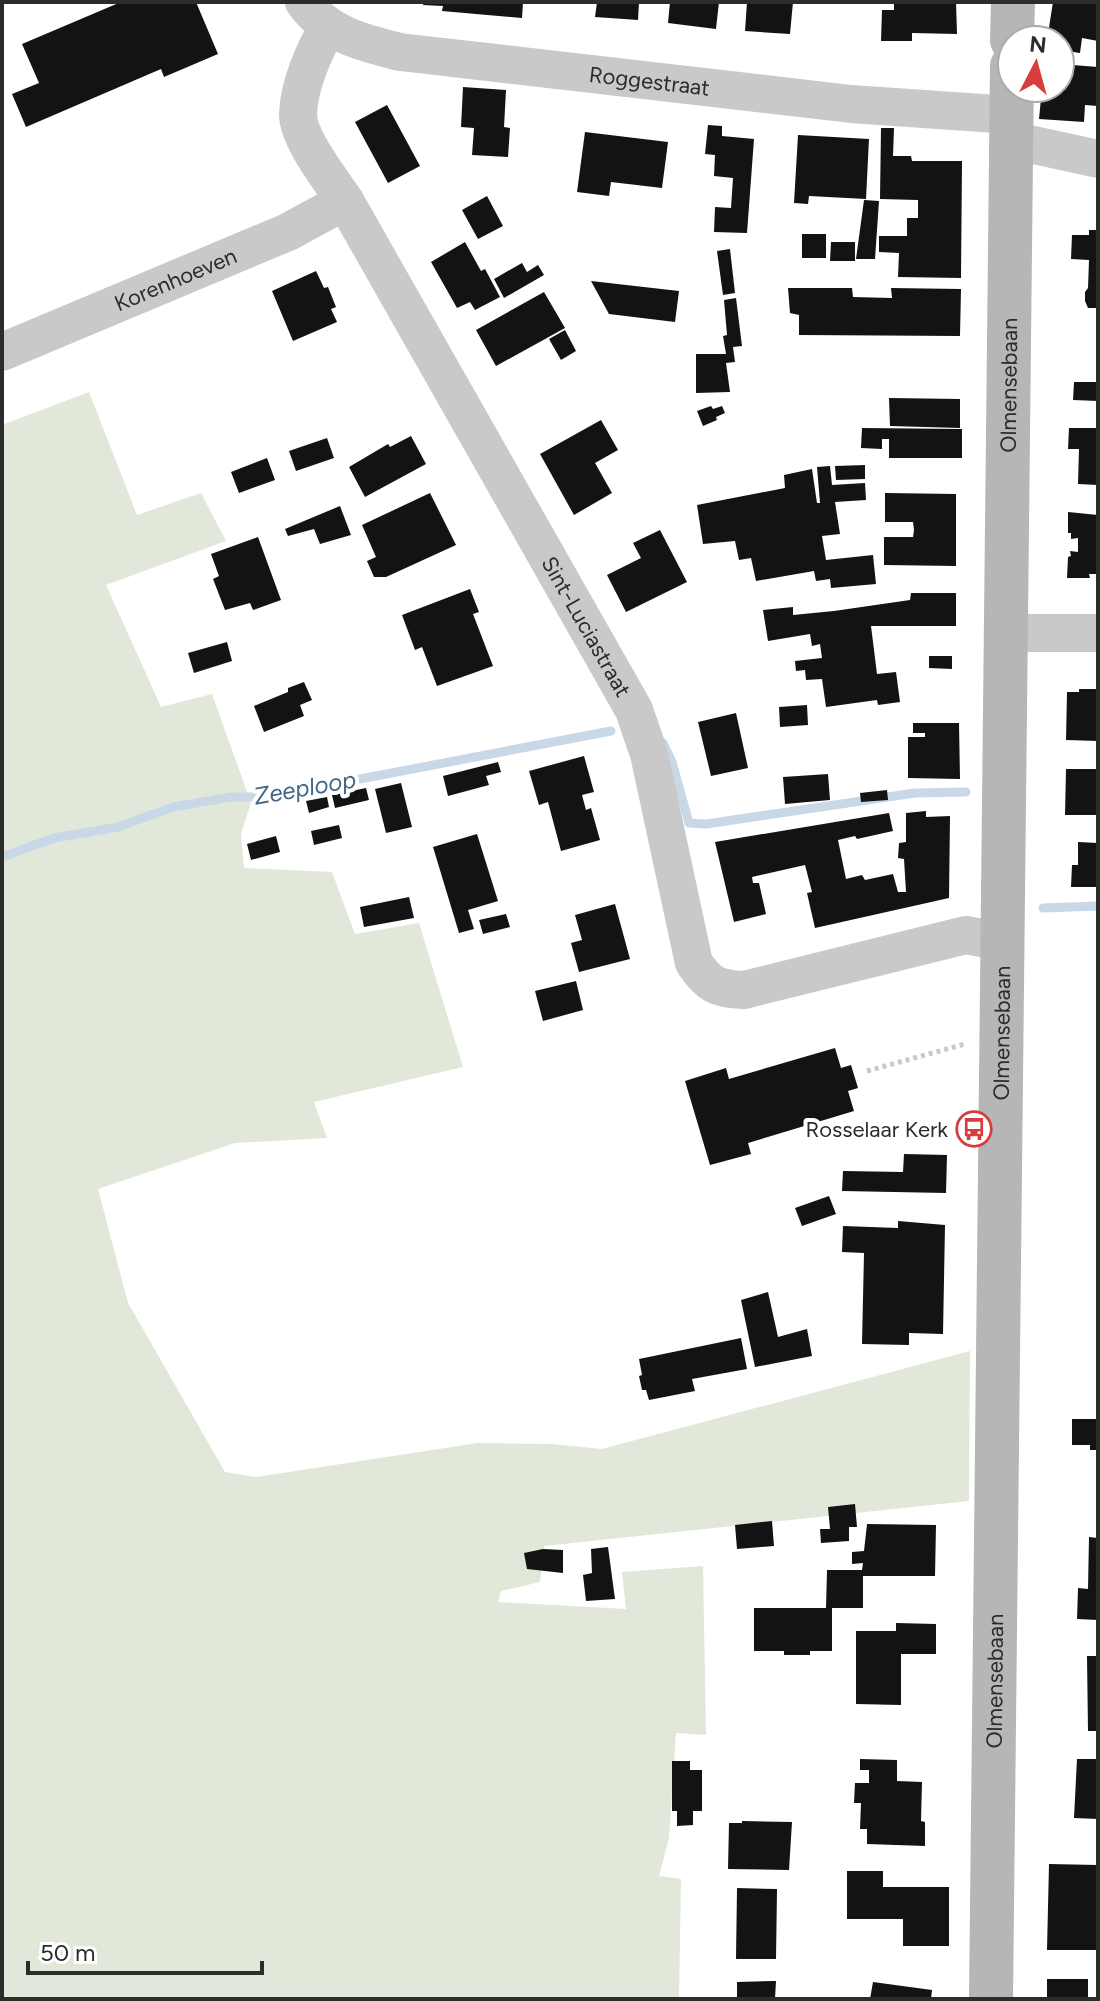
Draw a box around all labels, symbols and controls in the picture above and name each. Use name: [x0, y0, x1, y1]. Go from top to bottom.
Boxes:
north arrow: [996, 24, 1076, 104]
text: N: [1028, 30, 1048, 59]
street label: Roggestraat: [588, 61, 711, 102]
street label: Korenhoeven: [110, 242, 241, 317]
street label: Olmensebaan: [995, 318, 1023, 453]
street label: Sint-Luciastraat: [536, 552, 637, 702]
water label: Zeeploop: [252, 764, 358, 811]
street label: Olmensebaan: [988, 965, 1016, 1101]
bus stop icon: Rosselaar Kerk: [955, 1110, 993, 1148]
place label: Rosselaar Kerk: [805, 1116, 948, 1143]
street label: Olmensebaan: [981, 1613, 1009, 1749]
scale bar: [28, 1925, 262, 1975]
text: 50 m: [40, 1938, 96, 1967]

